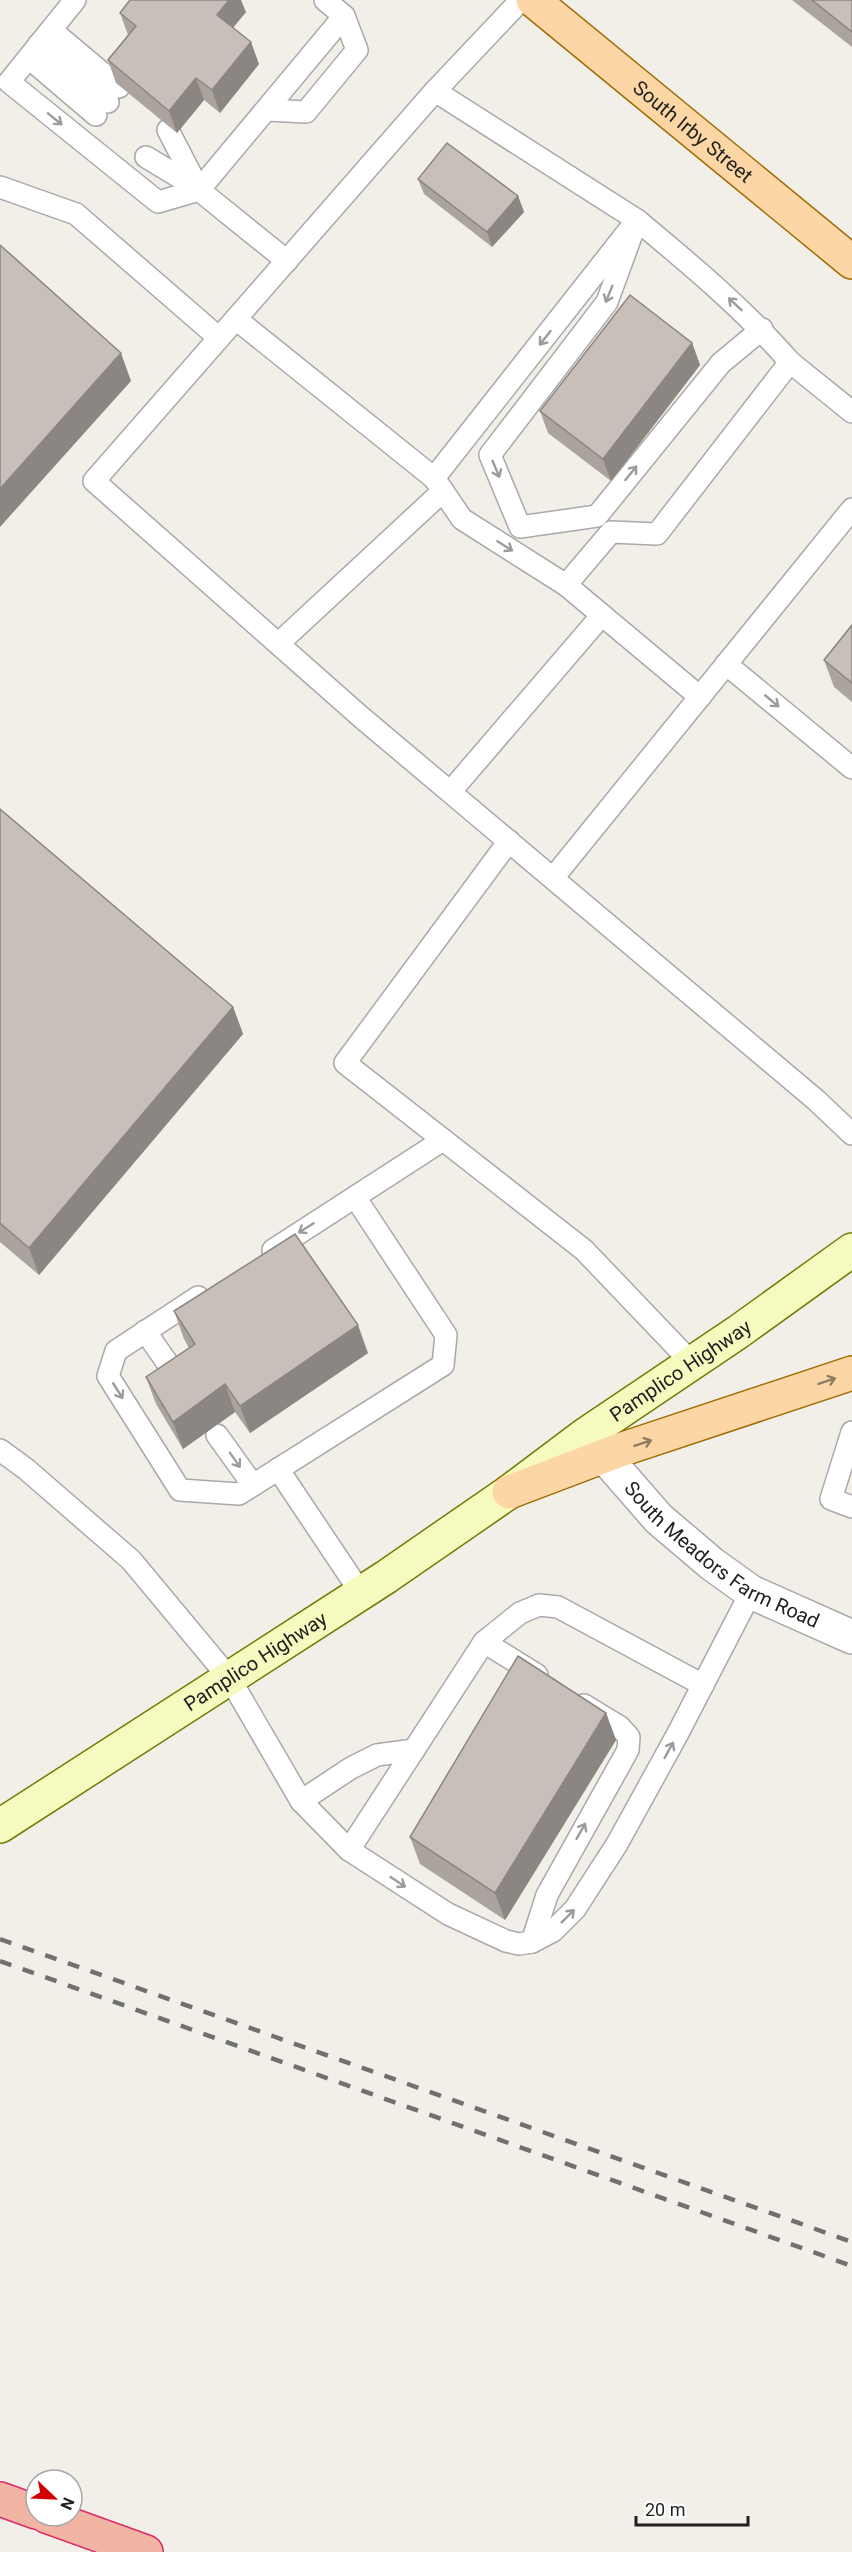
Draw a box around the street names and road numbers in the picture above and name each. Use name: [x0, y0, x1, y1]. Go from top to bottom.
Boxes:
street label: South Irby Street: [628, 75, 758, 187]
street label: Pamplico Highway: [605, 1314, 756, 1427]
street label: South Meadors Farm Road: [619, 1476, 823, 1633]
street label: Pamplico Highway: [179, 1606, 332, 1716]

